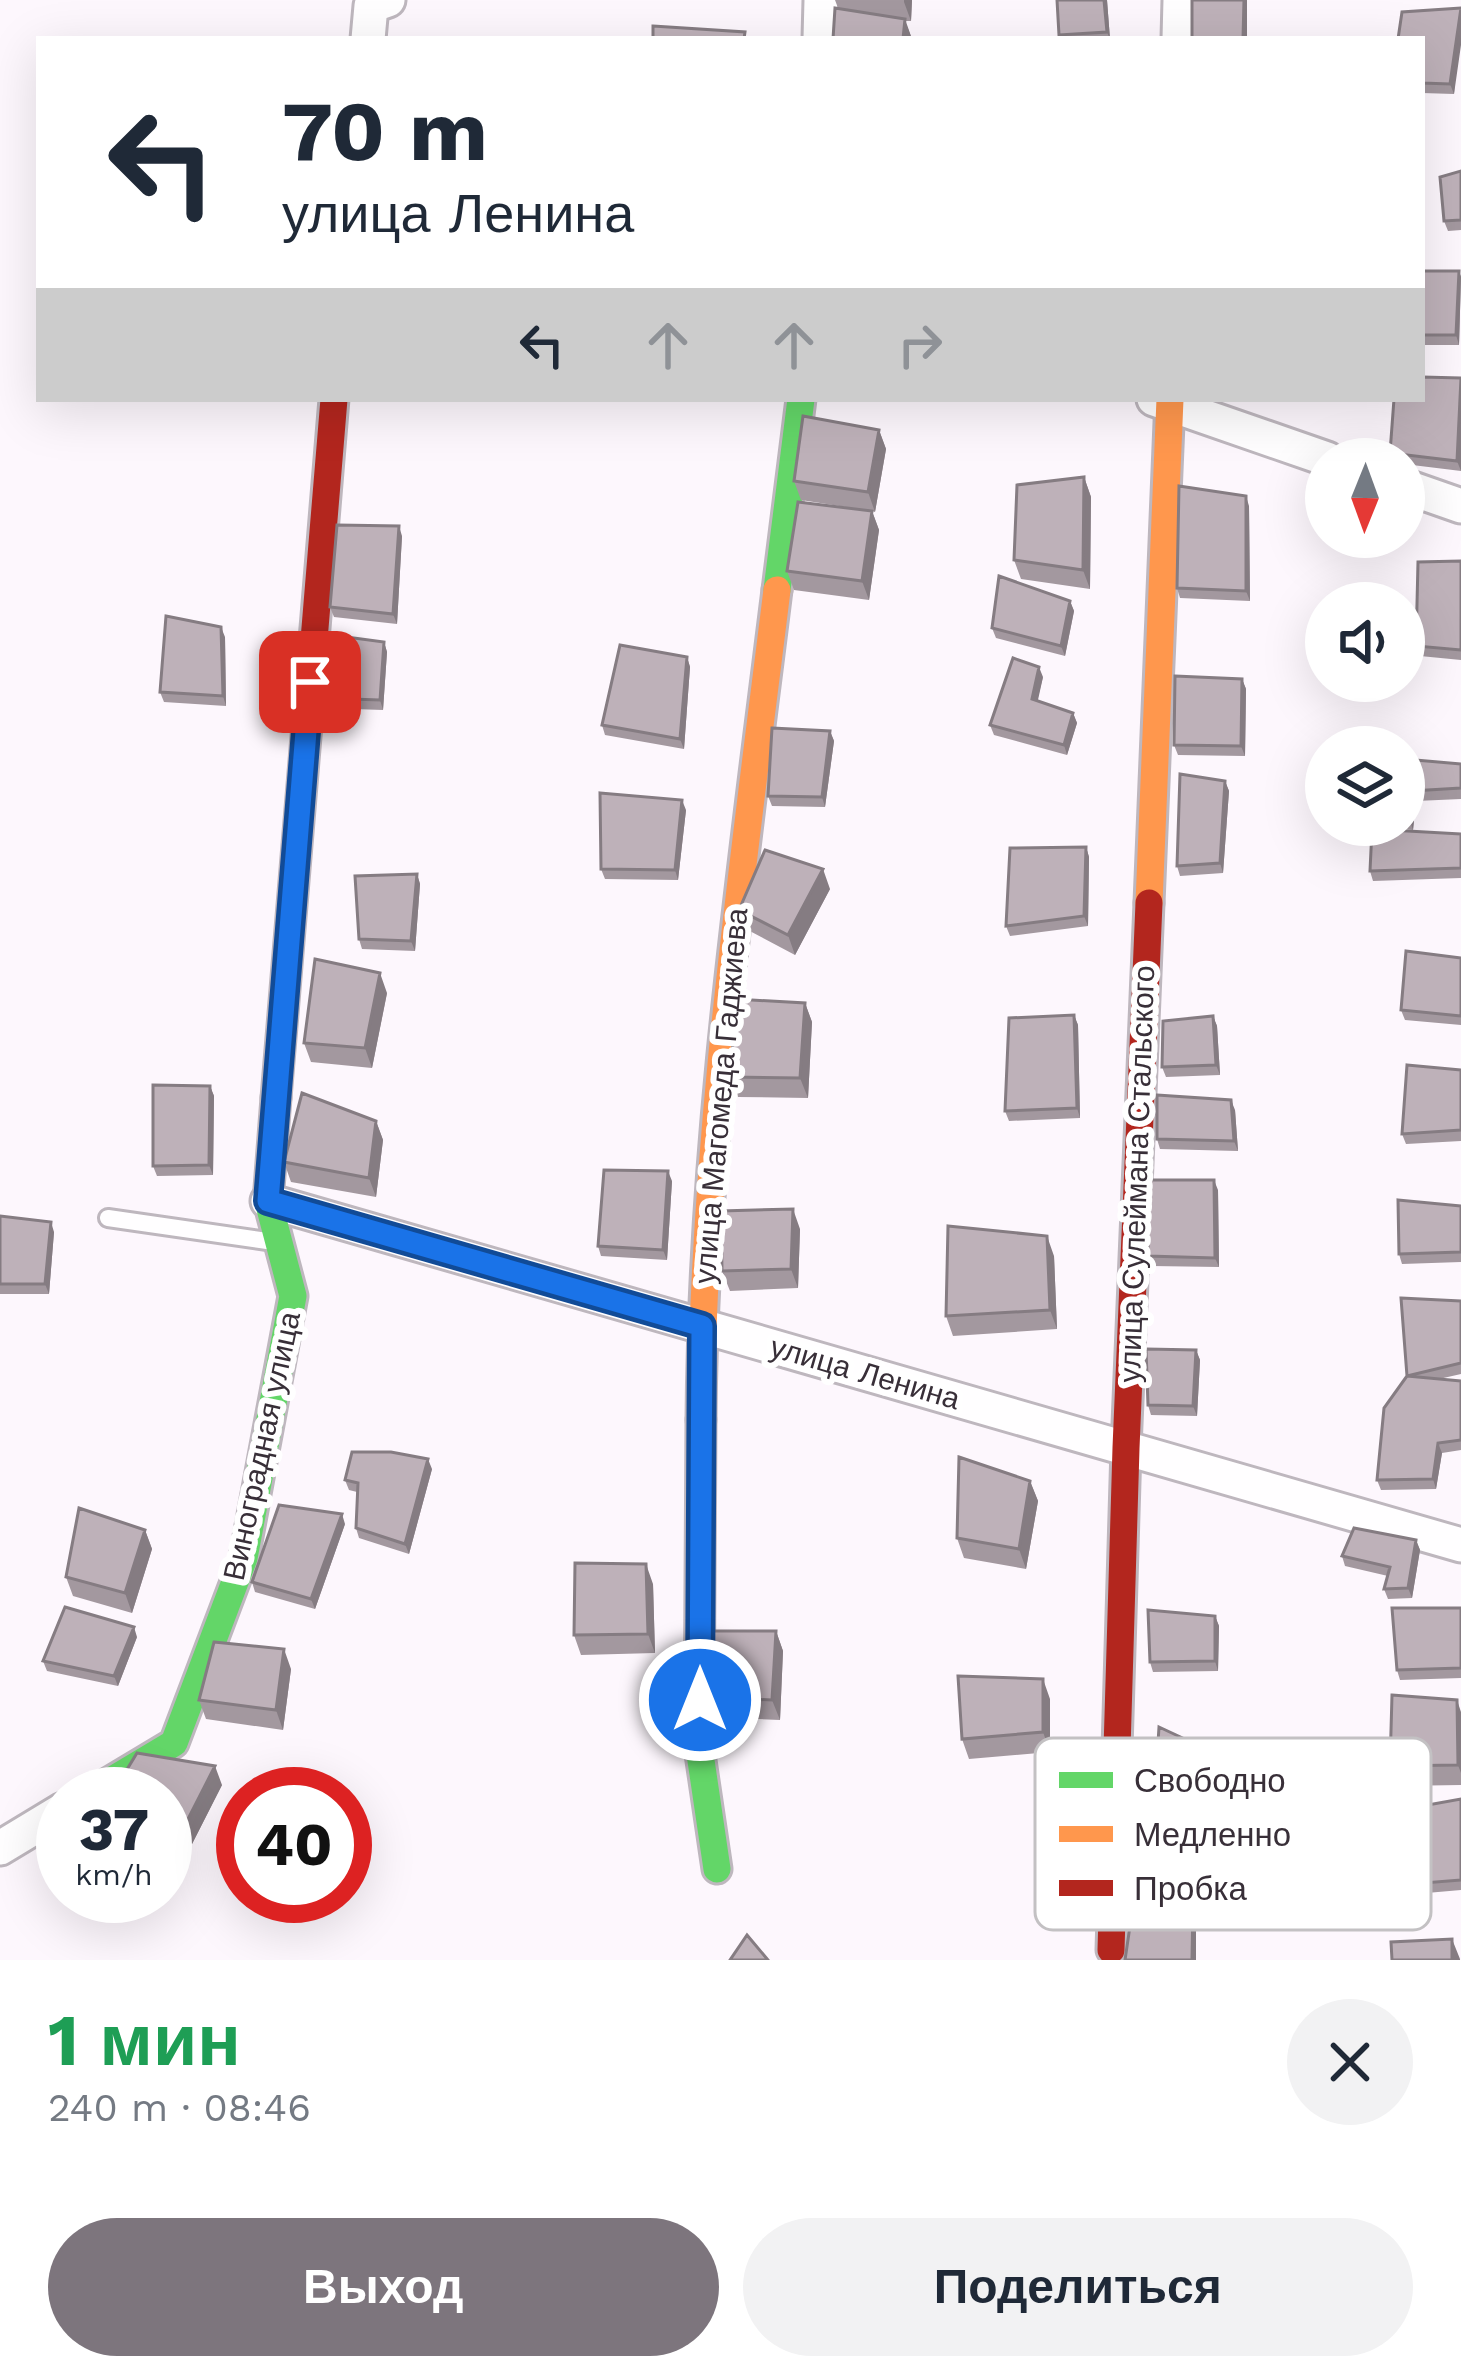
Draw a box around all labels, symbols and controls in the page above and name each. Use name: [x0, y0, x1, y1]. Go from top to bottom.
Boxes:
text: 70 m: [282, 82, 488, 180]
icon: left: [84, 84, 240, 240]
text: улица Ленина: [282, 182, 634, 245]
icon: left: [509, 312, 575, 378]
icon: ahead: [635, 312, 701, 378]
icon: ahead: [761, 312, 827, 378]
icon: right: [887, 312, 953, 378]
north arrow: [1305, 438, 1425, 558]
map controls: [1305, 438, 1425, 846]
button: sound: [1305, 582, 1425, 702]
pin: [259, 631, 361, 733]
icon: arrive: [277, 649, 343, 715]
button: layers: [1305, 726, 1425, 846]
street label: улица Магомеда Гаджиева: [687, 906, 754, 1285]
street label: улица Сулеймана Стальского: [1112, 965, 1161, 1383]
street label: Виноградная улица: [216, 1308, 307, 1584]
street label: улица Ленина: [766, 1329, 964, 1416]
position arrow: [637, 1637, 763, 1763]
legend: [1035, 1738, 1431, 1930]
text: Свободно: [1134, 1761, 1286, 1800]
speed limit sign: 40: [216, 1767, 372, 1923]
text: 37: [79, 1794, 149, 1865]
text: Медленно: [1134, 1815, 1291, 1854]
text: km/h: [75, 1857, 153, 1892]
text: Пробка: [1134, 1869, 1247, 1908]
text: 1 мин: [48, 1998, 241, 2082]
button: close: [1287, 1999, 1413, 2125]
text: 240 m · 08:46: [48, 2085, 311, 2130]
button: Выход: [48, 2218, 719, 2356]
button: Поделиться: [743, 2218, 1413, 2356]

